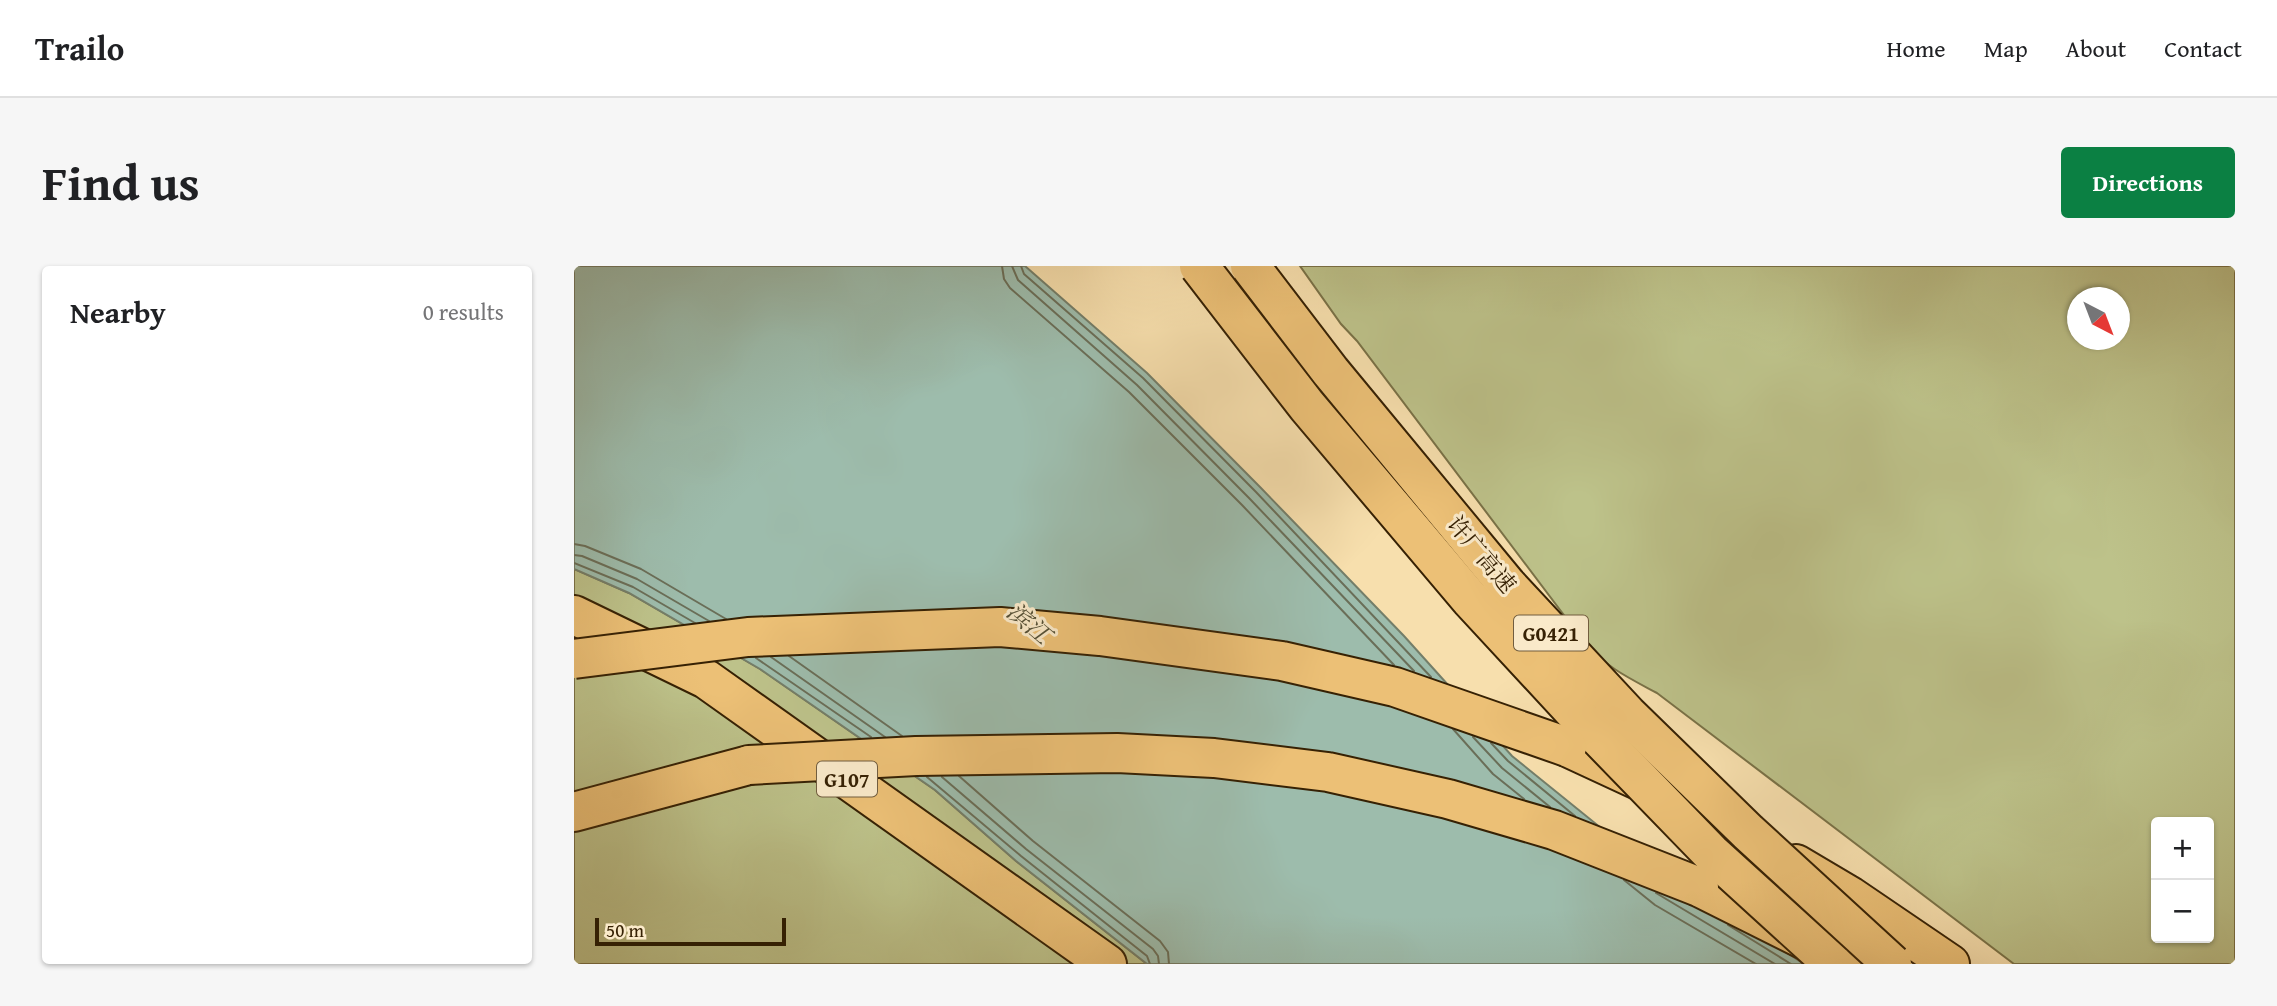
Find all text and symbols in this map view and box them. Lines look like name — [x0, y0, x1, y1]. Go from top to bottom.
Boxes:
text: Trailo — [35, 24, 124, 72]
text: Home — [1887, 31, 1946, 66]
text: Map — [1984, 31, 2028, 66]
text: About — [2066, 31, 2126, 66]
text: Contact — [2164, 31, 2242, 66]
text: Find us — [42, 146, 200, 218]
button: Directions — [2061, 147, 2235, 218]
north arrow — [2067, 287, 2130, 350]
text: Nearby — [70, 290, 166, 334]
text: 0 results — [423, 295, 504, 328]
street label: 许广高速 — [1440, 508, 1524, 600]
water label: 滨江 — [999, 594, 1061, 654]
road number: G0421 — [1514, 616, 1588, 650]
road number: G107 — [817, 762, 877, 796]
map controls — [2151, 817, 2214, 943]
button: + — [2151, 817, 2214, 880]
button: − — [2151, 880, 2214, 943]
scale bar — [595, 915, 786, 947]
text: 50 m — [606, 916, 644, 944]

